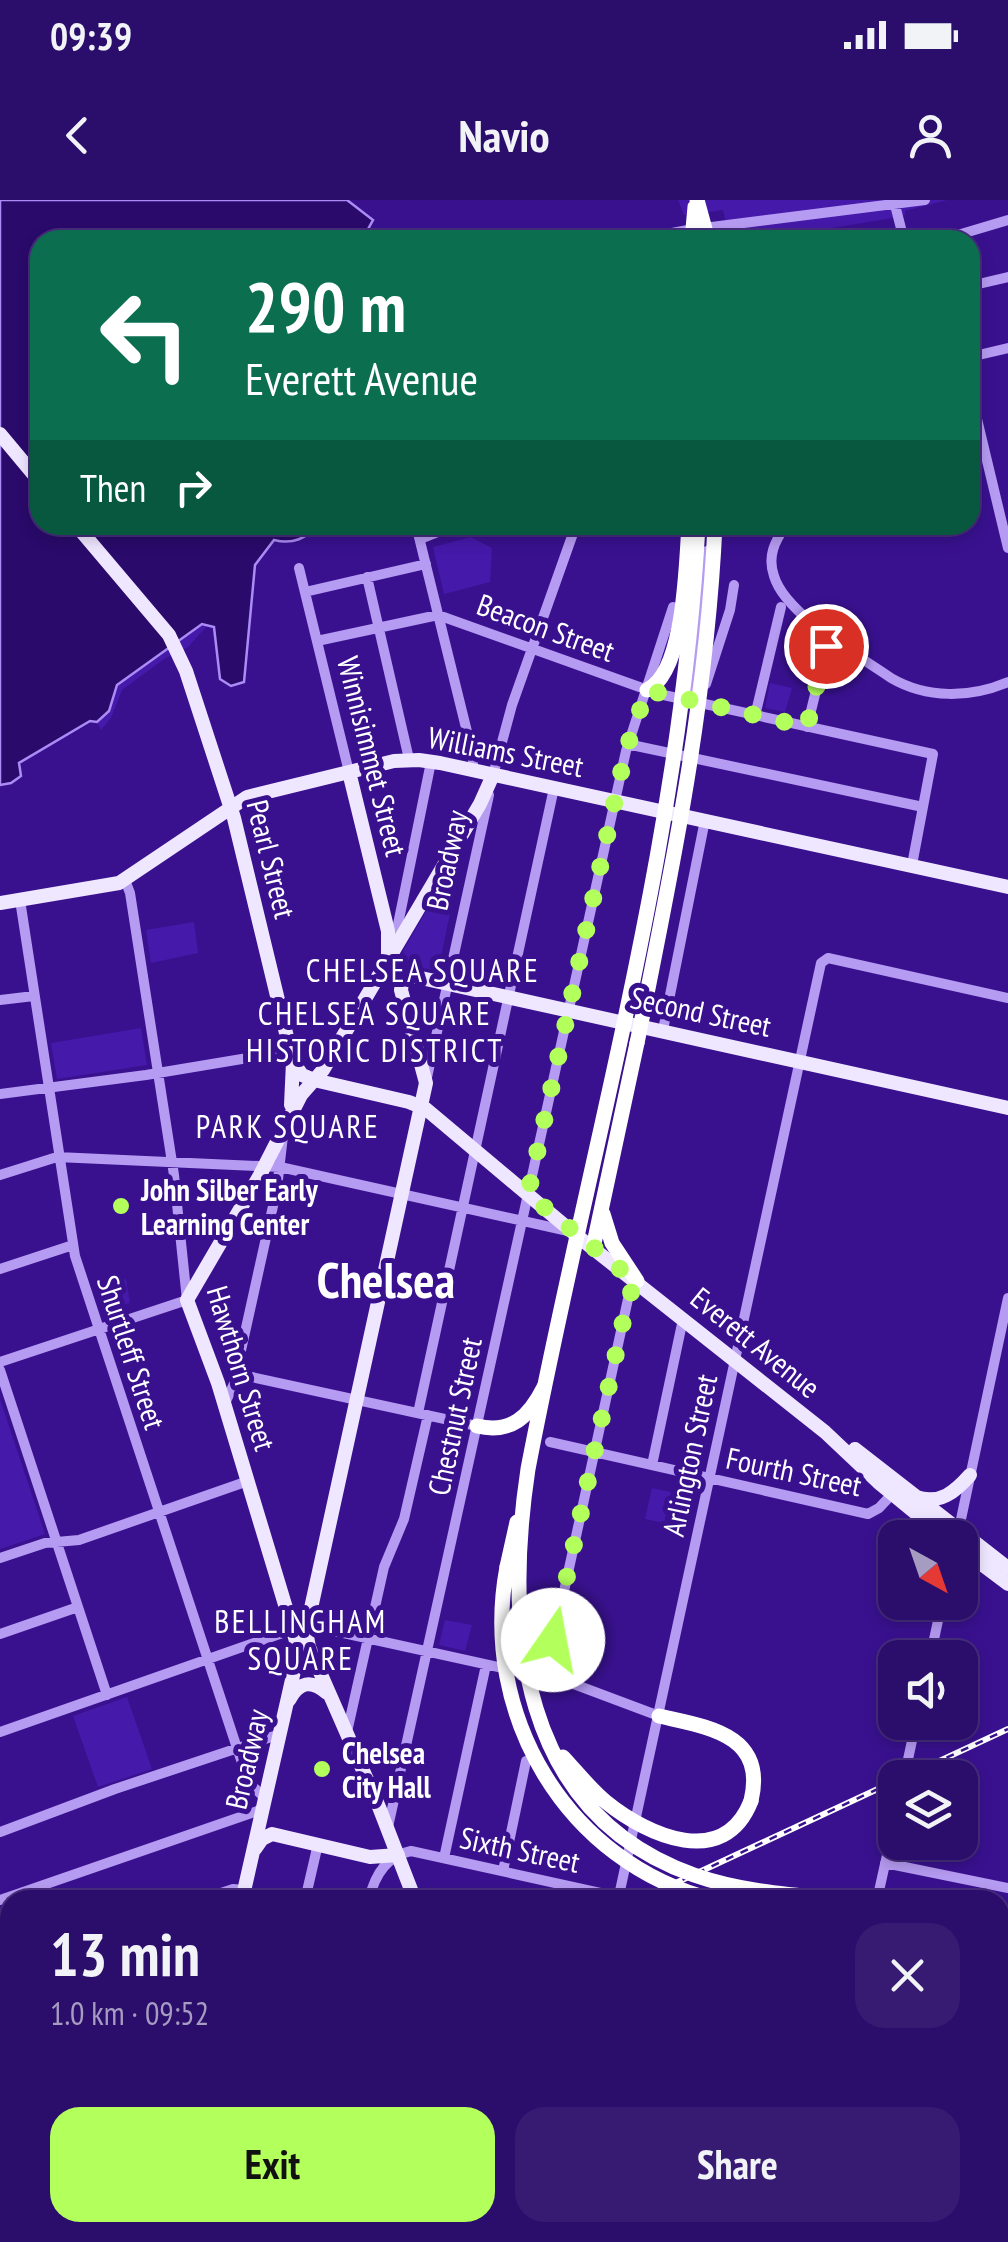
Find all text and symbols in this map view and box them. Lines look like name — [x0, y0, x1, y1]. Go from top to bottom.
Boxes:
text: 09:39 — [50, 11, 132, 60]
text: Navio — [459, 106, 550, 164]
icon: back — [50, 108, 105, 163]
icon: person — [903, 108, 958, 163]
text: 290 m — [245, 261, 406, 351]
icon: left — [80, 270, 210, 400]
text: Everett Avenue — [245, 349, 478, 407]
icon: right — [166, 460, 221, 515]
text: Then — [80, 463, 146, 512]
street label: Beacon Street — [472, 584, 621, 670]
pin — [784, 604, 869, 689]
icon: arrive — [799, 619, 854, 674]
street label: Winnisimmet Street — [329, 652, 417, 861]
street label: Williams Street — [425, 717, 588, 785]
street label: Pearl Street — [238, 796, 306, 923]
street label: Broadway — [416, 806, 476, 914]
district label: CHELSEA SQUARE — [306, 949, 540, 991]
street label: Second Street — [627, 977, 776, 1045]
district label: CHELSEA SQUARE HISTORIC DISTRICT — [246, 992, 504, 1071]
district label: PARK SQUARE — [196, 1105, 380, 1147]
place label: John Silber Early Learning Center — [140, 1170, 319, 1243]
marker: John Silber Early Learning Center — [110, 1195, 132, 1217]
district label: Chelsea — [317, 1247, 455, 1312]
street label: Shurtleff Street — [89, 1270, 175, 1435]
street label: Everett Avenue — [683, 1278, 829, 1406]
street label: Hawthorn Street — [198, 1281, 286, 1456]
street label: Chestnut Street — [418, 1333, 490, 1499]
street label: Arlington Street — [653, 1370, 725, 1540]
street label: Fourth Street — [723, 1438, 866, 1504]
north arrow — [878, 1520, 978, 1620]
map controls — [878, 1520, 978, 1860]
position arrow — [501, 1588, 605, 1692]
district label: BELLINGHAM SQUARE — [214, 1600, 388, 1679]
button: sound — [878, 1640, 978, 1740]
street label: Broadway — [216, 1705, 277, 1813]
place label: Chelsea City Hall — [342, 1733, 431, 1806]
marker: Chelsea City Hall — [311, 1758, 333, 1780]
button: layers — [878, 1760, 978, 1860]
street label: Sixth Street — [456, 1817, 584, 1881]
text: 13 min — [50, 1915, 200, 1993]
button: close — [855, 1923, 960, 2028]
text: 1.0 km · 09:52 — [50, 1992, 209, 2034]
button: Exit — [50, 2107, 495, 2222]
button: Share — [515, 2107, 960, 2222]

